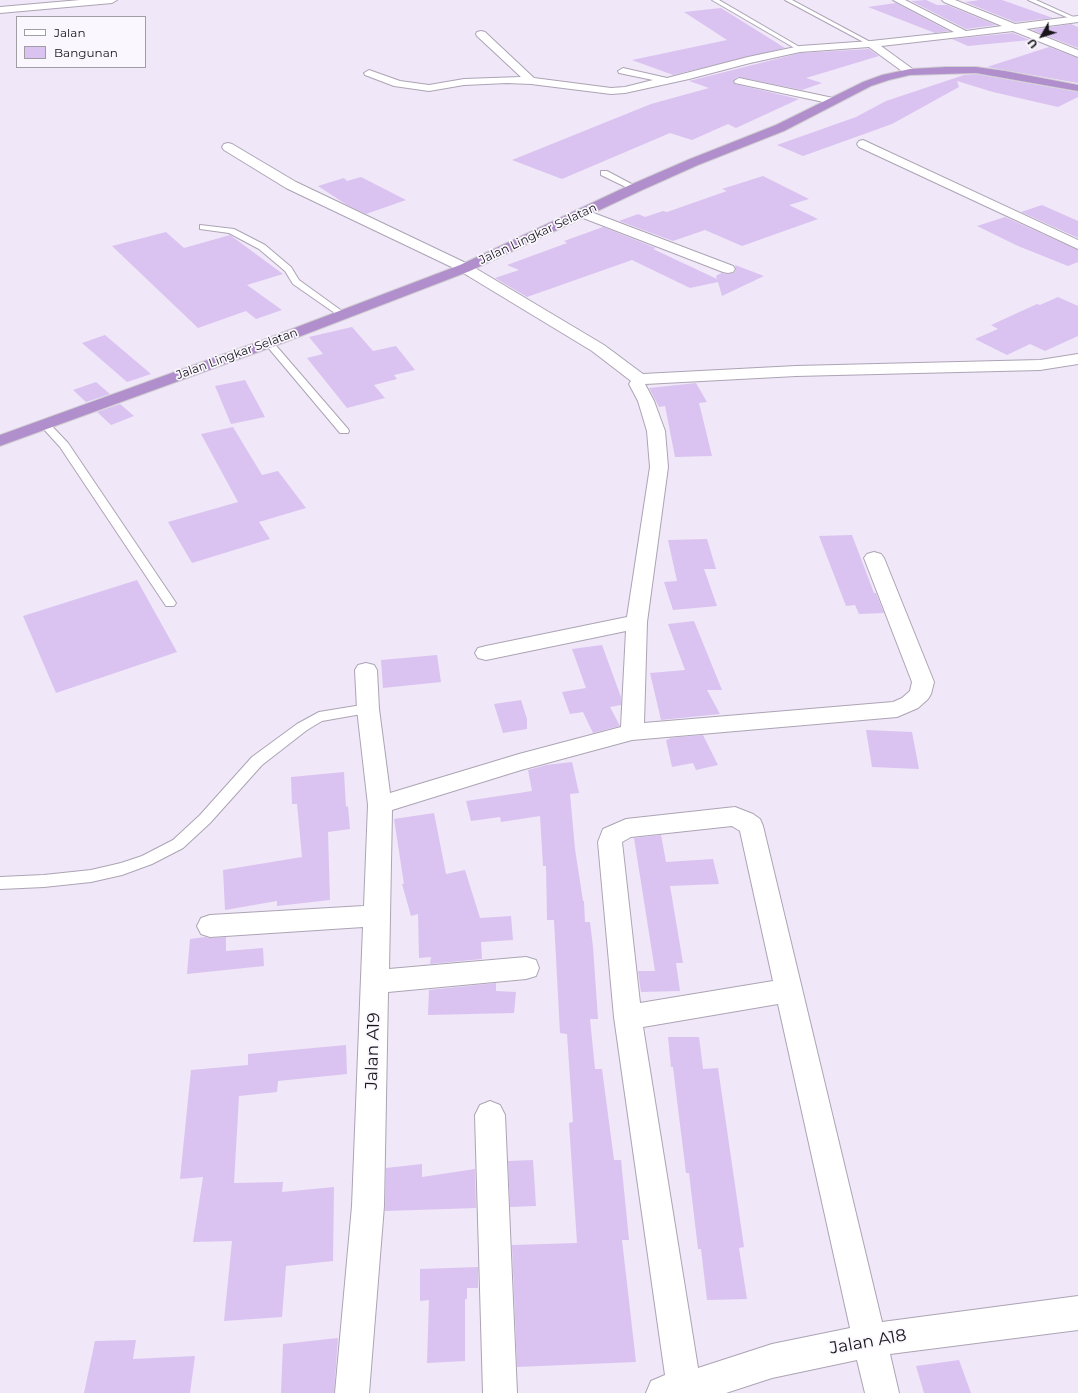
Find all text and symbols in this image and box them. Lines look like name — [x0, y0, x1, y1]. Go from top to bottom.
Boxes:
legend — [16, 16, 146, 68]
north arrow — [1022, 16, 1062, 56]
text: Jalan — [54, 25, 86, 40]
text: U — [1025, 36, 1041, 51]
text: Bangunan — [54, 45, 118, 60]
street label: Jalan Lingkar Selatan — [477, 200, 599, 268]
street label: Jalan Lingkar Selatan — [174, 325, 300, 383]
street label: Jalan A19 — [361, 1012, 385, 1090]
street label: Jalan A18 — [828, 1325, 908, 1359]

